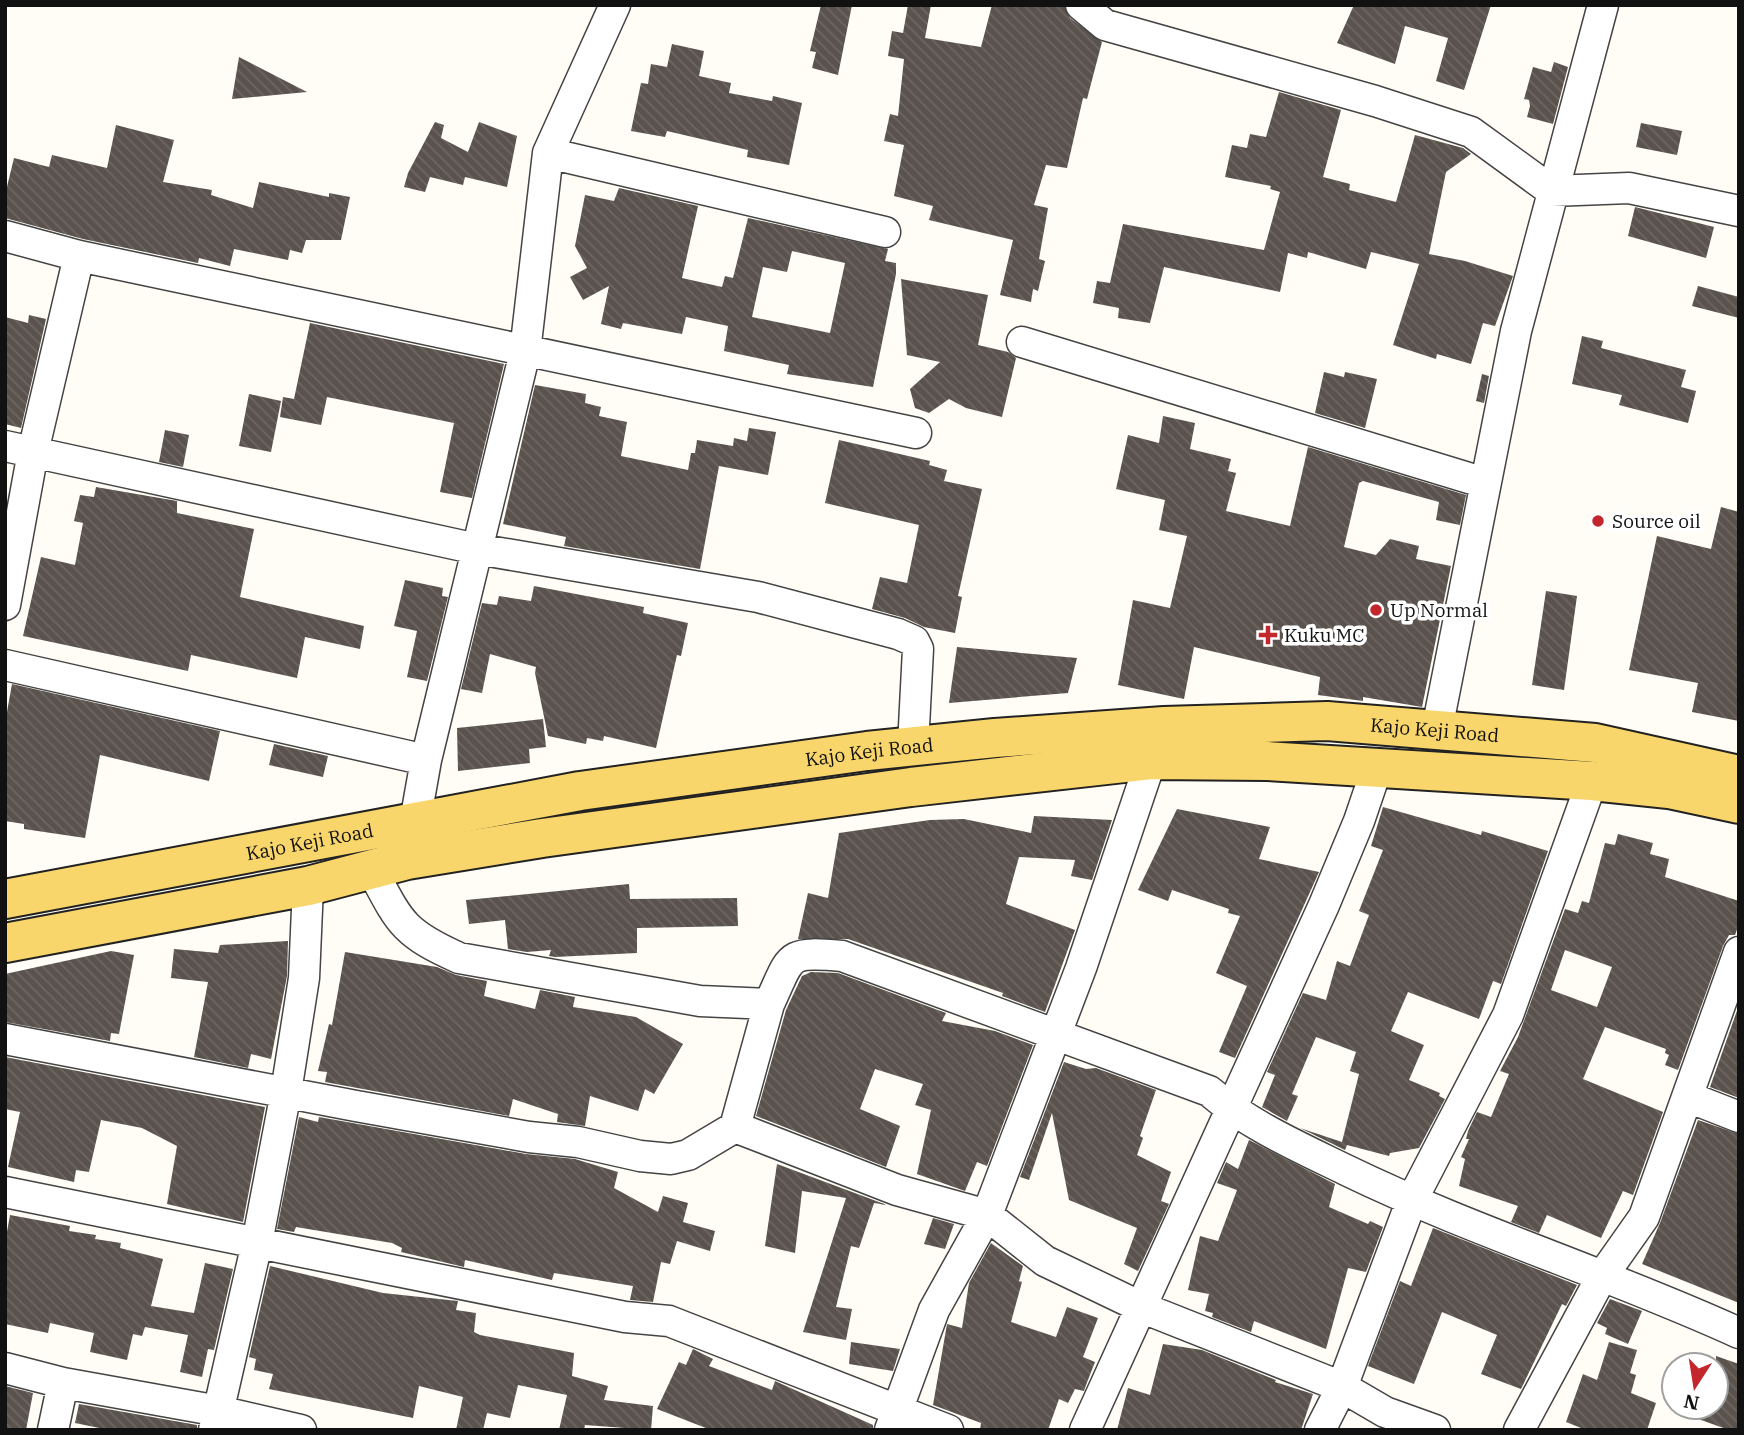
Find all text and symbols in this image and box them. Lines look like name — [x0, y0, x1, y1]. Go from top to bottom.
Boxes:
place label: Source oil — [1612, 509, 1701, 533]
marker: Source oil — [1590, 513, 1606, 529]
place label: Up Normal — [1390, 598, 1488, 622]
marker: Up Normal — [1368, 602, 1384, 618]
place label: Kuku MC — [1284, 623, 1365, 647]
marker: Kuku MC — [1258, 625, 1278, 645]
street label: Kajo Keji Road — [1369, 713, 1500, 747]
street label: Kajo Keji Road — [804, 732, 935, 771]
street label: Kajo Keji Road — [244, 818, 375, 865]
north arrow — [1660, 1351, 1730, 1421]
text: N — [1682, 1389, 1701, 1416]

